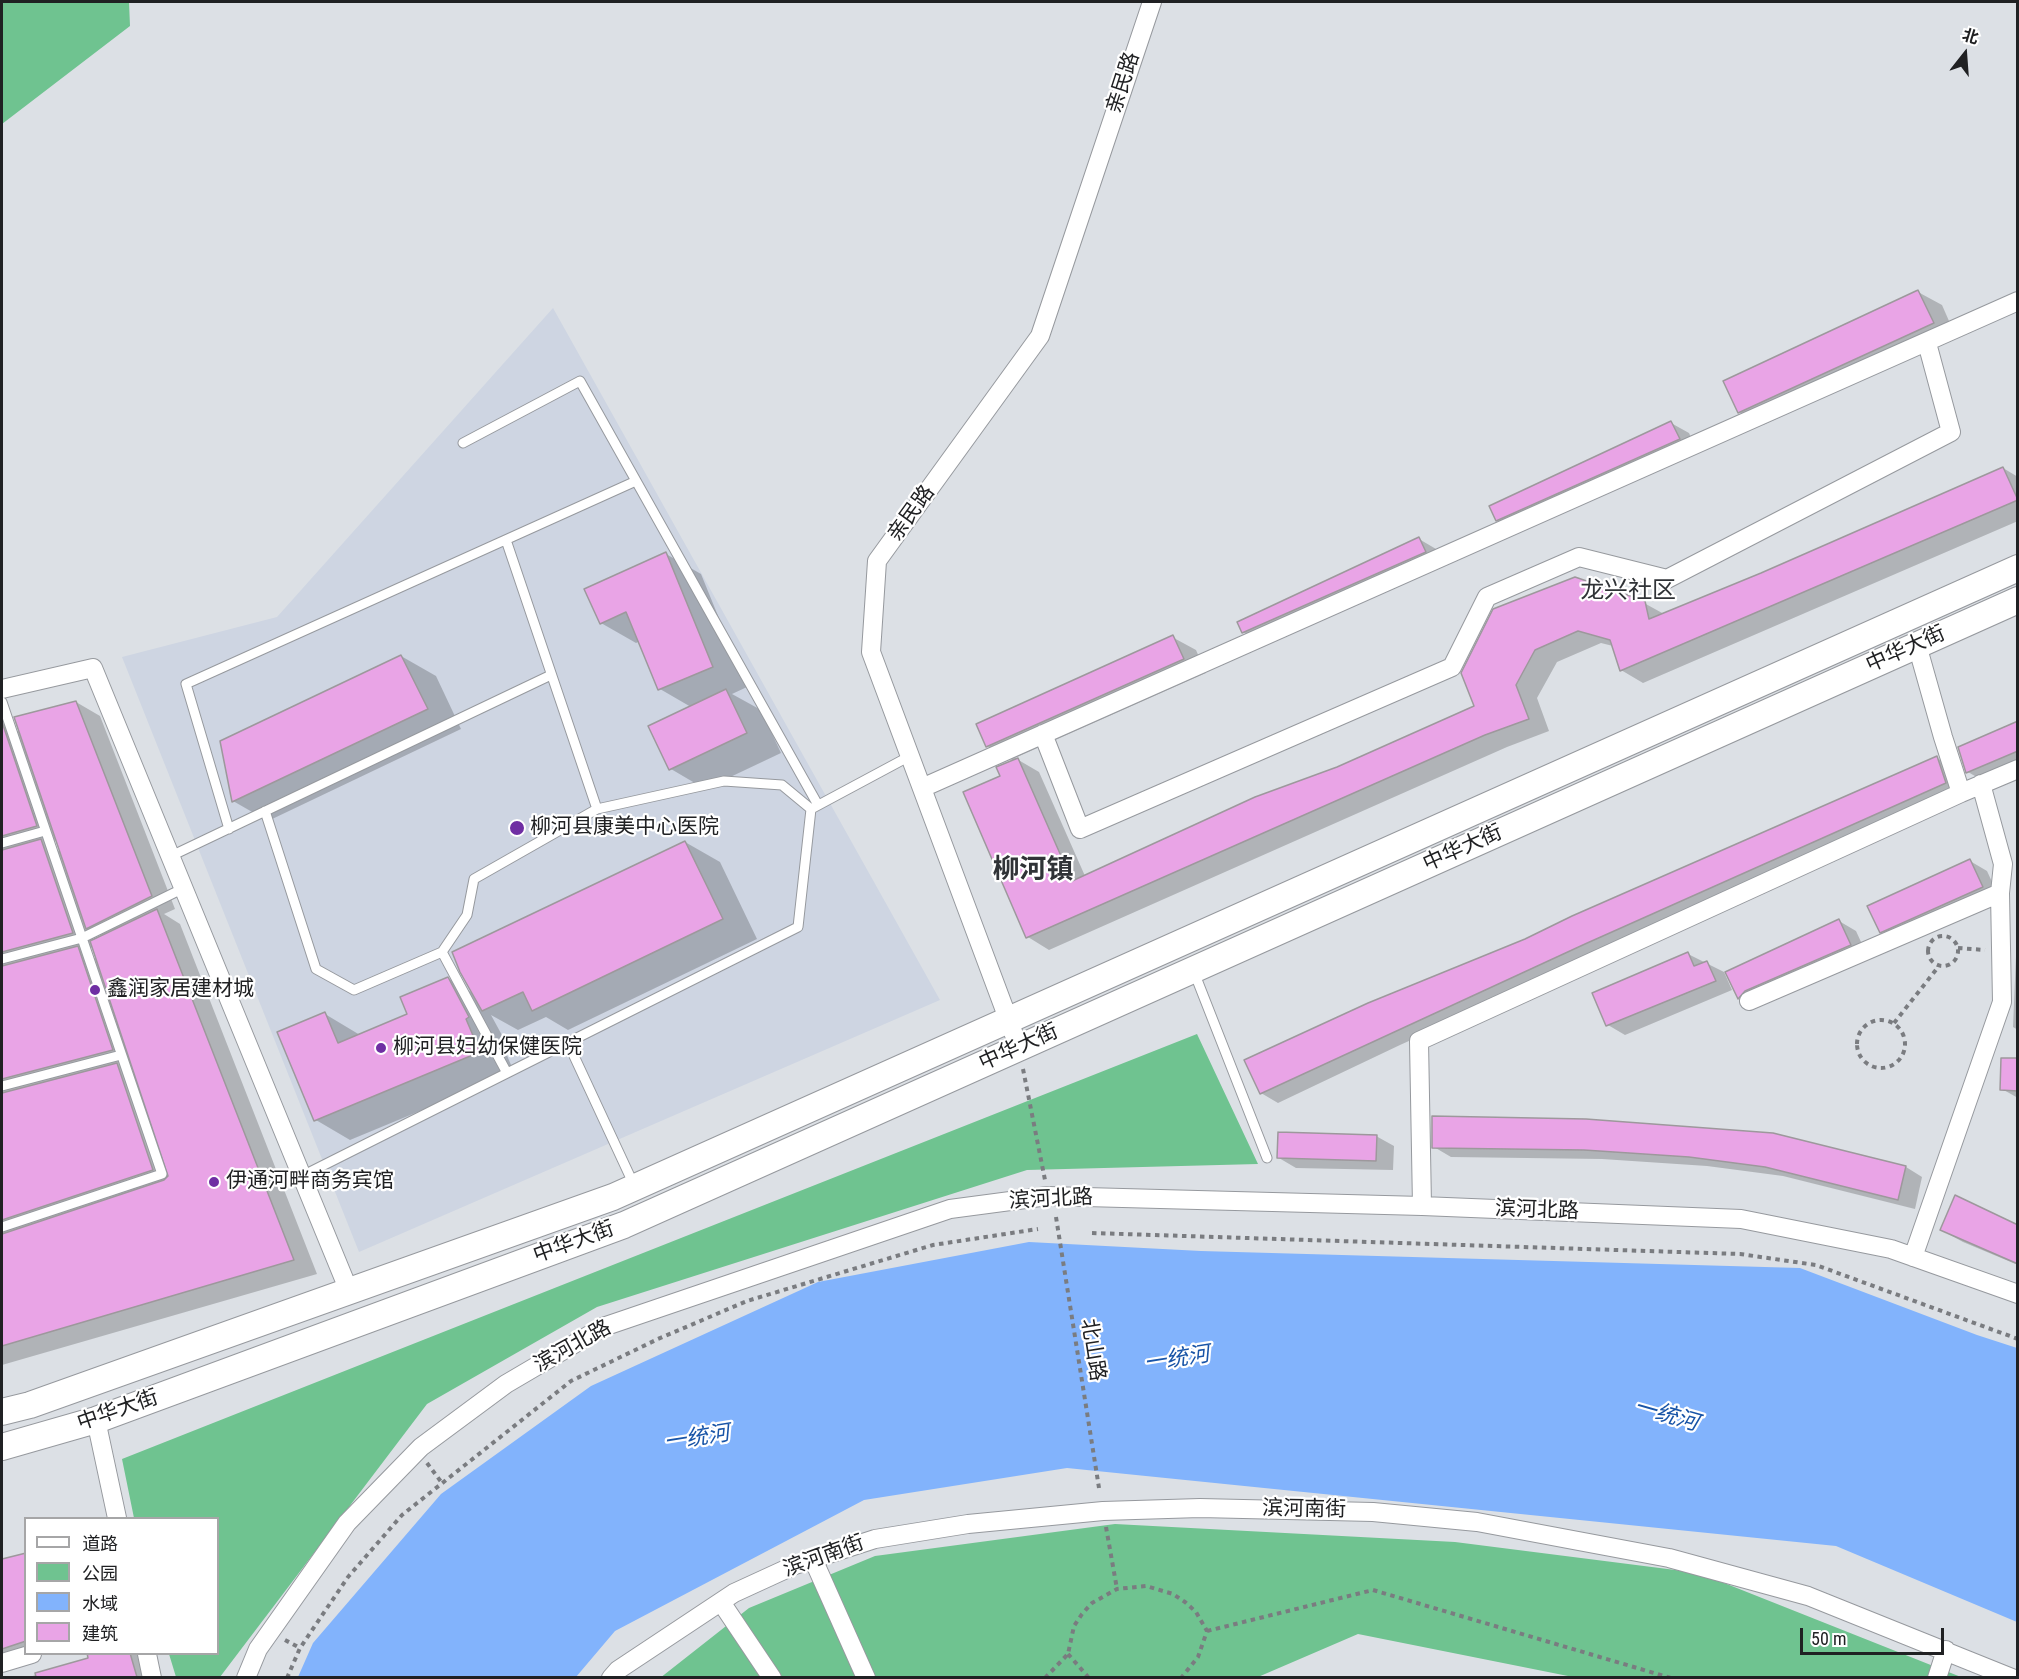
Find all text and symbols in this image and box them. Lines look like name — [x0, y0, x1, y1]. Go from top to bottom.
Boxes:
north arrow — [1935, 24, 1995, 84]
text: 北 — [1960, 25, 1981, 48]
street label: 亲民路 — [1102, 49, 1146, 117]
street label: 亲民路 — [883, 481, 941, 547]
district label: 龙兴社区 — [1580, 578, 1676, 606]
street label: 中华大街 — [1863, 621, 1949, 679]
place label: 柳河县康美中心医院 — [530, 815, 719, 841]
marker: 柳河县康美中心医院 — [508, 819, 526, 837]
street label: 中华大街 — [1420, 820, 1506, 878]
district label: 柳河镇 — [993, 855, 1073, 887]
place label: 鑫润家居建材城 — [107, 977, 254, 1003]
marker: 鑫润家居建材城 — [88, 983, 102, 997]
street label: 中华大街 — [976, 1019, 1062, 1077]
place label: 柳河县妇幼保健医院 — [393, 1035, 582, 1061]
marker: 柳河县妇幼保健医院 — [374, 1041, 388, 1055]
place label: 伊通河畔商务宾馆 — [226, 1169, 394, 1195]
marker: 伊通河畔商务宾馆 — [207, 1175, 221, 1189]
street label: 滨河北路 — [1008, 1185, 1094, 1215]
street label: 滨河北路 — [1495, 1197, 1579, 1225]
street label: 中华大街 — [530, 1217, 618, 1269]
street label: 滨河北路 — [530, 1316, 616, 1378]
street label: 北山路 — [1075, 1317, 1109, 1383]
water label: 一统河 — [1142, 1342, 1212, 1378]
street label: 中华大街 — [74, 1385, 162, 1437]
water label: 一统河 — [1631, 1394, 1701, 1438]
water label: 一统河 — [662, 1421, 732, 1457]
street label: 滨河南街 — [1262, 1497, 1346, 1523]
legend — [24, 1517, 219, 1655]
street label: 滨河南街 — [780, 1531, 868, 1583]
text: 道路 — [82, 1533, 118, 1554]
text: 公园 — [82, 1563, 118, 1584]
text: 水域 — [82, 1593, 118, 1614]
scale bar — [1803, 1616, 1947, 1654]
text: 建筑 — [82, 1623, 118, 1644]
text: 50 m — [1811, 1628, 1846, 1649]

